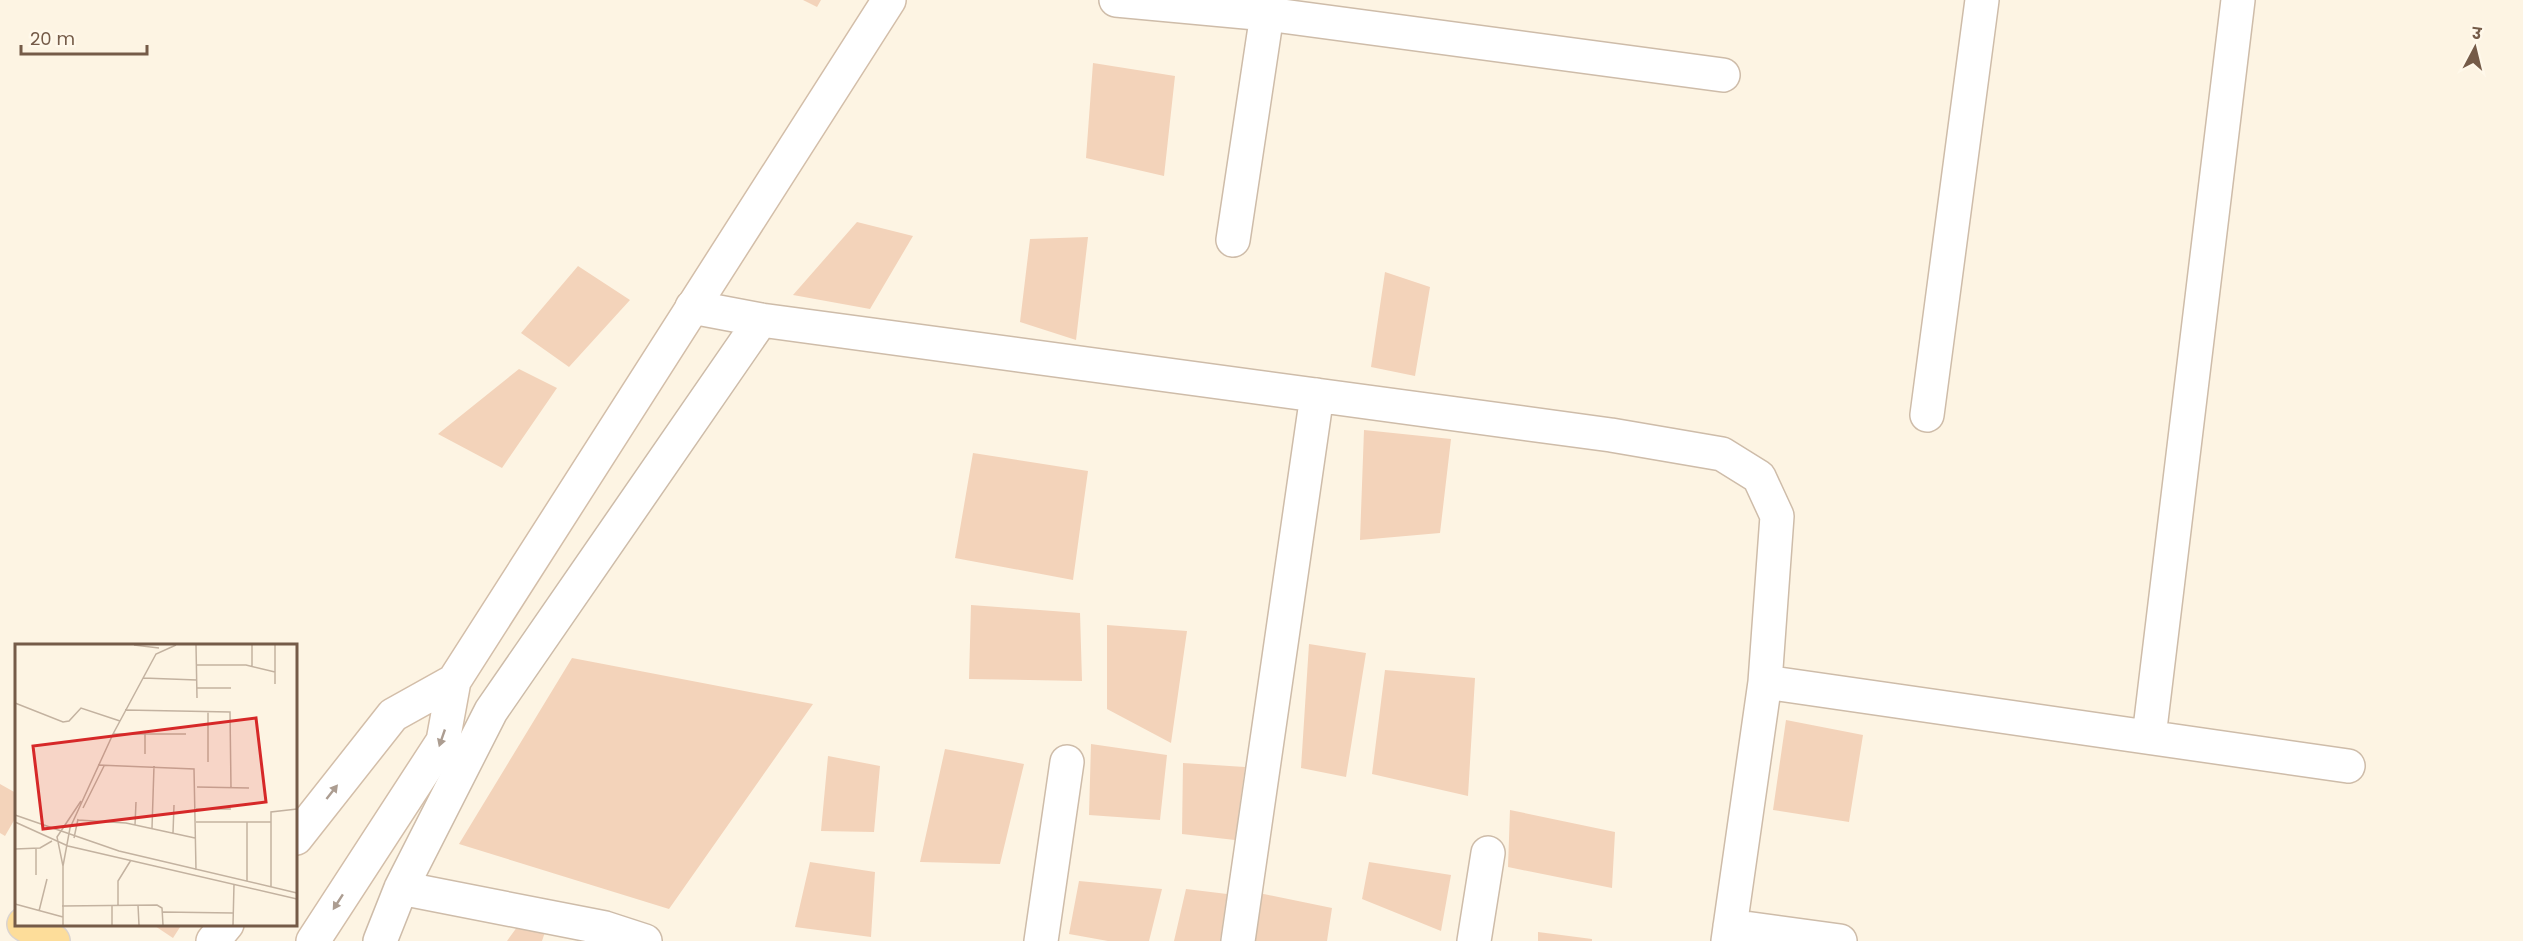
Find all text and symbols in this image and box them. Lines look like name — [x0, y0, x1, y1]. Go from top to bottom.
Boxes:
scale bar — [21, 18, 147, 56]
north arrow — [2445, 18, 2505, 78]
text: उ — [2470, 22, 2484, 46]
text: 20 m — [30, 26, 75, 51]
inset map — [15, 644, 297, 926]
one-way arrow — [436, 729, 446, 747]
one-way arrow — [325, 784, 338, 800]
one-way arrow — [333, 894, 344, 910]

